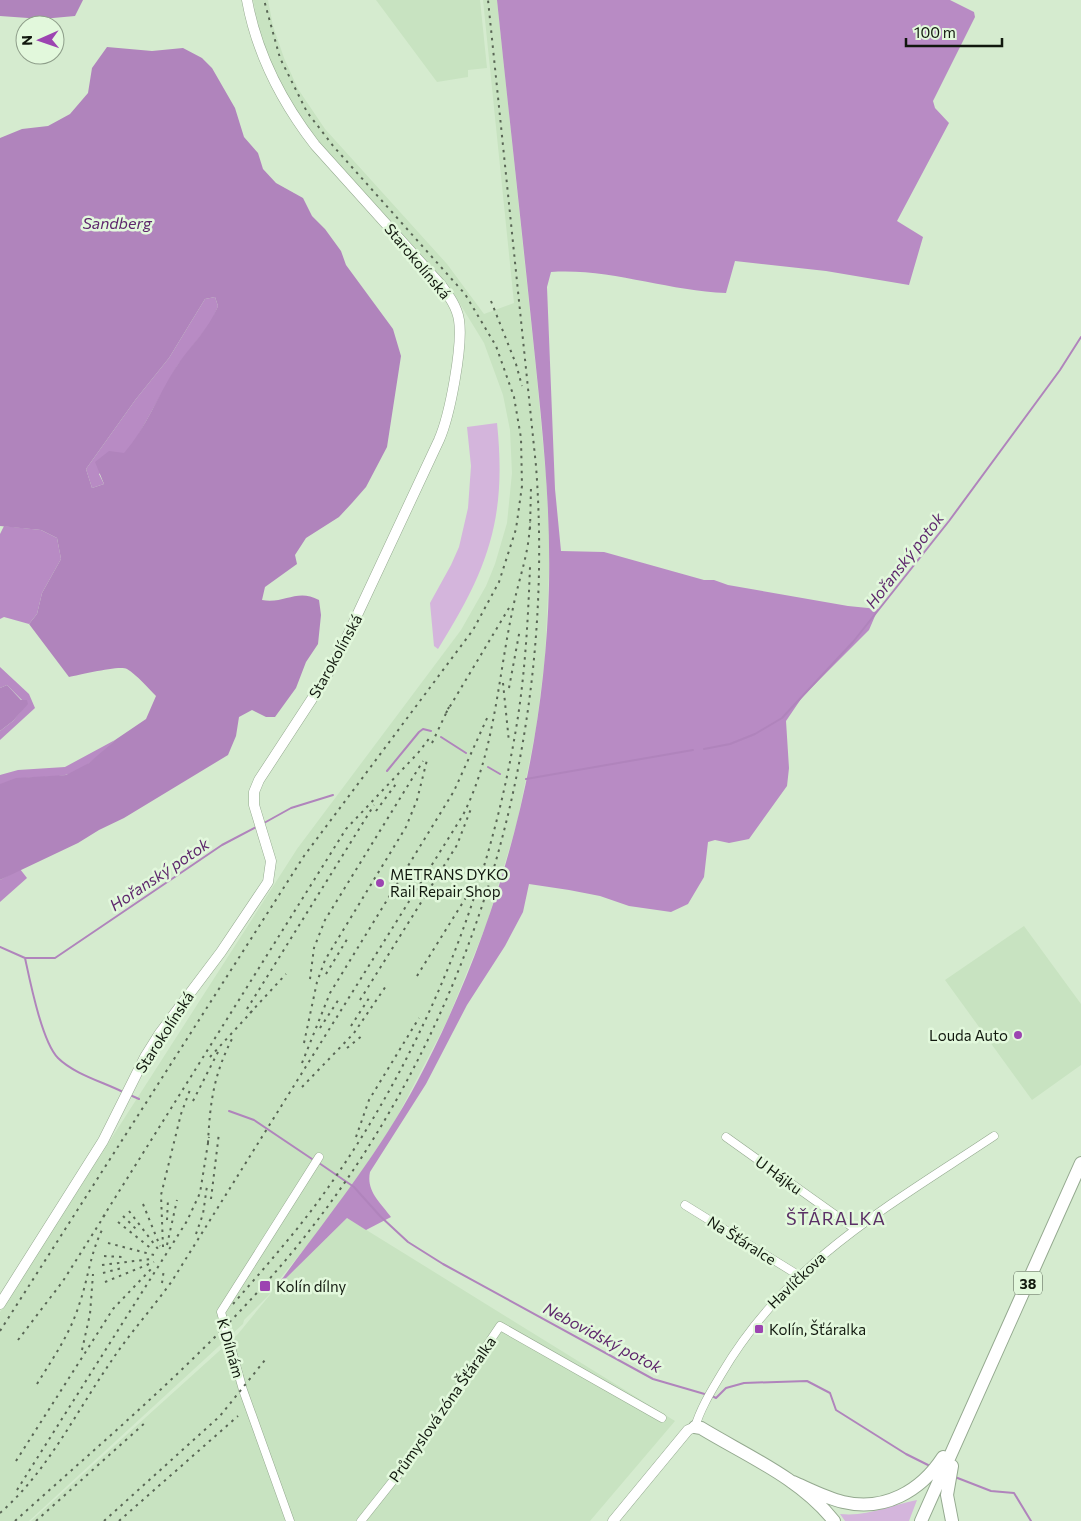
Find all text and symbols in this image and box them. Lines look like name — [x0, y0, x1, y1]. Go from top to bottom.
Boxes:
north arrow — [15, 15, 65, 65]
scale bar — [906, 15, 1002, 47]
text: 100 m — [914, 23, 956, 41]
text: N — [18, 35, 35, 46]
water label: Sandberg — [82, 213, 153, 232]
street label: Starokolínská — [381, 220, 455, 302]
water label: Hořanský potok — [861, 508, 947, 612]
street label: Starokolínská — [305, 611, 365, 701]
water label: Hořanský potok — [106, 833, 213, 914]
place label: METRANS DYKO Rail Repair Shop — [390, 865, 508, 900]
marker: METRANS DYKO Rail Repair Shop — [374, 877, 386, 889]
street label: Starokolínská — [131, 988, 197, 1076]
place label: Louda Auto — [929, 1026, 1008, 1044]
marker: Louda Auto — [1012, 1029, 1024, 1041]
street label: U Hájku — [752, 1152, 806, 1198]
district label: ŠŤÁRALKA — [786, 1207, 886, 1229]
street label: Na Šťáralce — [704, 1211, 780, 1268]
street label: Havlíčkova — [763, 1248, 829, 1312]
road number: 38 — [1014, 1272, 1042, 1295]
place label: Kolín dílny — [276, 1277, 346, 1295]
marker: Kolín dílny — [258, 1279, 272, 1293]
water label: Nebovidský potok — [541, 1298, 666, 1376]
street label: K Dílnám — [214, 1316, 248, 1380]
place label: Kolín, Šťáralka — [769, 1319, 866, 1338]
marker: Kolín, Šťáralka — [753, 1323, 765, 1335]
street label: Průmyslová zóna Šťáralka — [384, 1332, 499, 1485]

